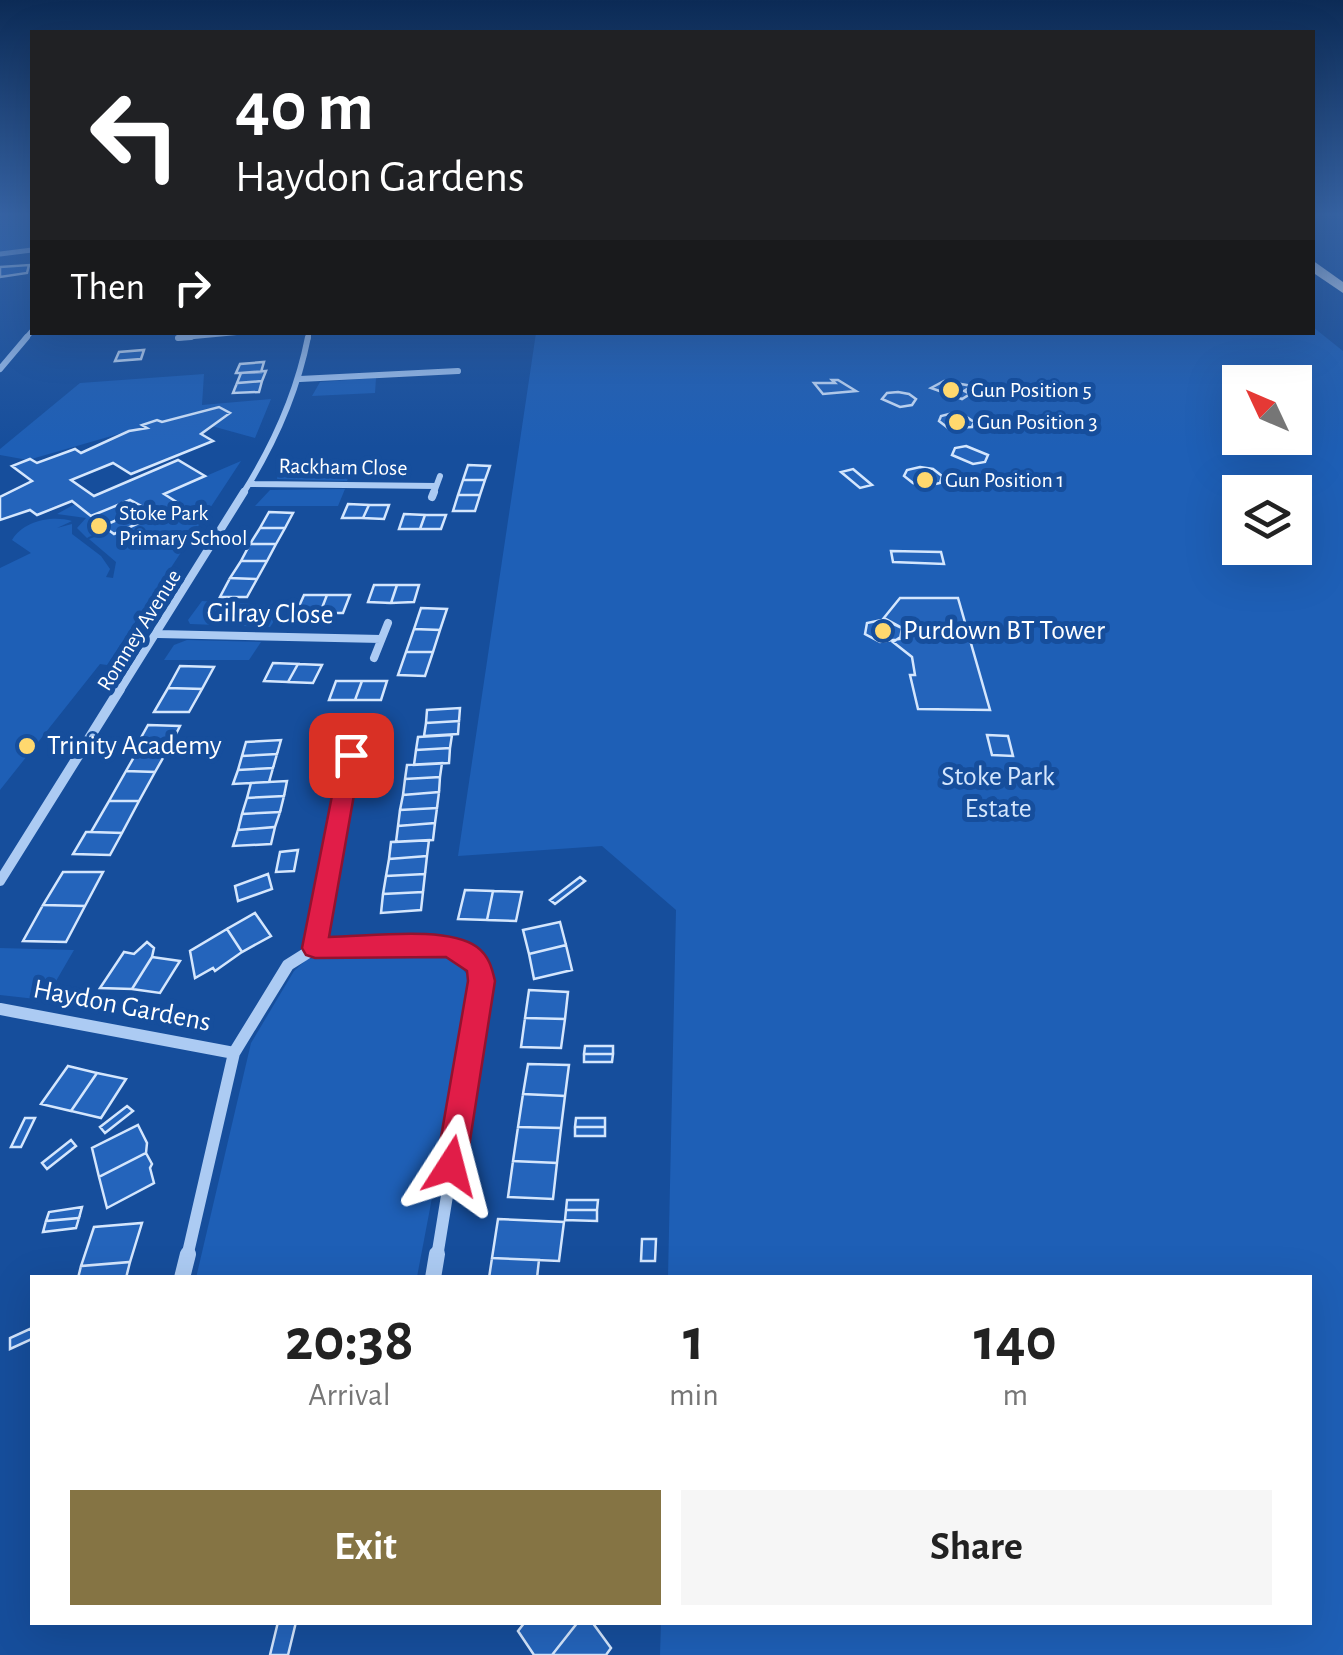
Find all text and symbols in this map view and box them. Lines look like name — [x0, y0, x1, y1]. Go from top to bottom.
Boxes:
icon: left — [70, 70, 200, 200]
text: 40 m — [235, 73, 374, 143]
text: Haydon Gardens — [235, 155, 525, 200]
icon: right — [165, 260, 220, 315]
text: Then — [70, 269, 145, 307]
north arrow — [1222, 365, 1312, 455]
map controls — [1222, 365, 1312, 565]
marker: Gun Position 5 — [940, 379, 962, 401]
place label: Gun Position 5 — [971, 379, 1092, 401]
marker: Gun Position 3 — [946, 411, 968, 433]
place label: Gun Position 3 — [977, 411, 1098, 433]
street label: Rackham Close — [278, 455, 408, 479]
marker: Gun Position 1 — [914, 469, 936, 491]
place label: Gun Position 1 — [945, 469, 1064, 491]
button: layers — [1222, 475, 1312, 565]
place label: Stoke Park Primary School — [119, 502, 247, 549]
marker: Stoke Park Primary School — [88, 515, 110, 537]
street label: Romney Avenue — [93, 566, 185, 694]
street label: Gilray Close — [206, 599, 334, 629]
place label: Purdown BT Tower — [903, 617, 1105, 645]
marker: Purdown BT Tower — [872, 620, 894, 642]
pin — [309, 713, 394, 798]
icon: arrive — [324, 728, 379, 783]
place label: Trinity Academy — [47, 732, 222, 760]
marker: Trinity Academy — [16, 735, 38, 757]
park label: Stoke Park Estate — [941, 763, 1055, 823]
street label: Haydon Gardens — [31, 975, 213, 1037]
position arrow — [399, 1114, 503, 1218]
text: 20:38 — [285, 1311, 414, 1371]
text: 1 — [683, 1311, 705, 1371]
text: 140 — [974, 1311, 1057, 1371]
text: Arrival — [308, 1379, 391, 1411]
text: min — [669, 1379, 719, 1411]
text: m — [1003, 1379, 1028, 1411]
button: Exit — [70, 1490, 661, 1605]
button: Share — [681, 1490, 1272, 1605]

